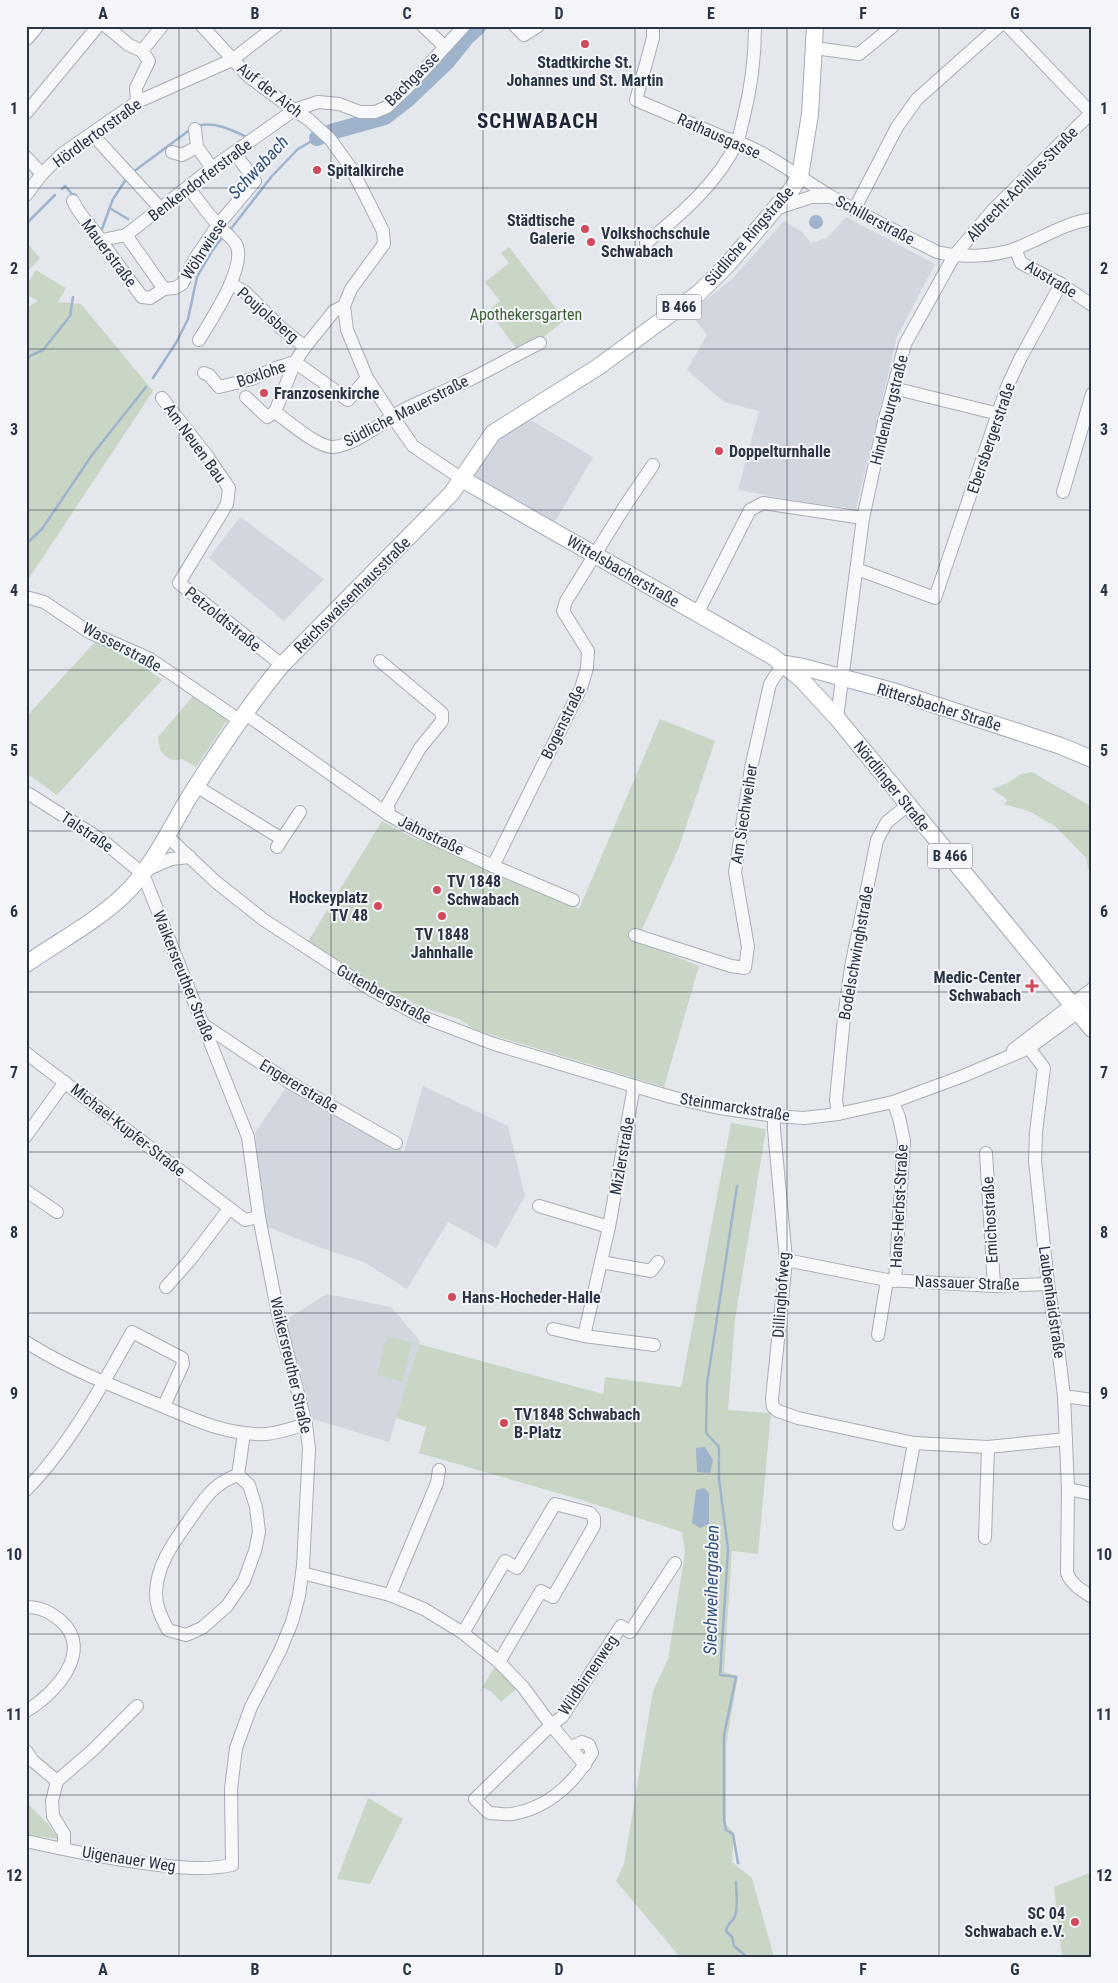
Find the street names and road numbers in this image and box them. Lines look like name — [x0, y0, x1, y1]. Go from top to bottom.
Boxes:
street label: Bachgasse — [381, 48, 443, 110]
street label: Auf der Aich — [234, 59, 306, 121]
street label: Hördlertorstraße — [49, 95, 145, 171]
street label: Rathausgasse — [674, 109, 764, 163]
street label: Albrecht-Achilles-Straße — [962, 123, 1082, 245]
street label: Benkendorferstraße — [145, 135, 255, 225]
street label: Südliche Ringstraße — [701, 182, 797, 290]
street label: Schillerstraße — [832, 191, 918, 249]
street label: Mauerstraße — [77, 215, 141, 291]
street label: Wöhrwiese — [177, 215, 231, 283]
street label: Austraße — [1022, 256, 1080, 302]
street label: Poujolsberg — [233, 283, 303, 347]
road number: B 466 — [656, 294, 702, 320]
street label: Hindenburgstraße — [866, 353, 912, 467]
street label: Boxlohe — [234, 357, 288, 391]
street label: Südliche Mauerstraße — [340, 371, 472, 451]
street label: Ebersbergerstraße — [963, 380, 1019, 496]
street label: Am Neuen Bau — [160, 400, 230, 486]
street label: Wittelsbacherstraße — [563, 531, 683, 611]
street label: Reichswaisenhausstraße — [290, 533, 414, 657]
street label: Petzoldtstraße — [181, 583, 265, 655]
street label: Wasserstraße — [79, 618, 165, 676]
street label: Rittersbacher Straße — [874, 679, 1004, 735]
street label: Bogenstraße — [537, 682, 589, 762]
street label: Nördlinger Straße — [850, 737, 934, 835]
street label: Am Siechweiher — [727, 762, 761, 865]
street label: Talstraße — [57, 808, 117, 856]
street label: Jahnstraße — [395, 811, 467, 859]
road number: B 466 — [928, 844, 972, 868]
street label: Bodelschwinghstraße — [835, 884, 877, 1022]
street label: Waikersreuther Straße — [149, 908, 219, 1044]
street label: Gutenbergstraße — [333, 960, 435, 1028]
street label: Engererstraße — [256, 1055, 342, 1117]
street label: Michael-Kupfer-Straße — [67, 1079, 189, 1181]
street label: Steinmarckstraße — [679, 1089, 791, 1125]
street label: Mizlerstraße — [606, 1115, 638, 1197]
street label: Hans-Herbst-Straße — [886, 1144, 912, 1268]
street label: Emichostraße — [978, 1176, 1002, 1264]
street label: Laubenhaidstraße — [1035, 1245, 1069, 1359]
street label: Dillinghofweg — [769, 1251, 793, 1339]
street label: Nassauer Straße — [914, 1272, 1020, 1294]
street label: Waikersreuther Straße — [266, 1295, 316, 1435]
street label: Wildbirnenweg — [554, 1631, 622, 1719]
street label: Uigenauer Weg — [81, 1842, 177, 1876]

